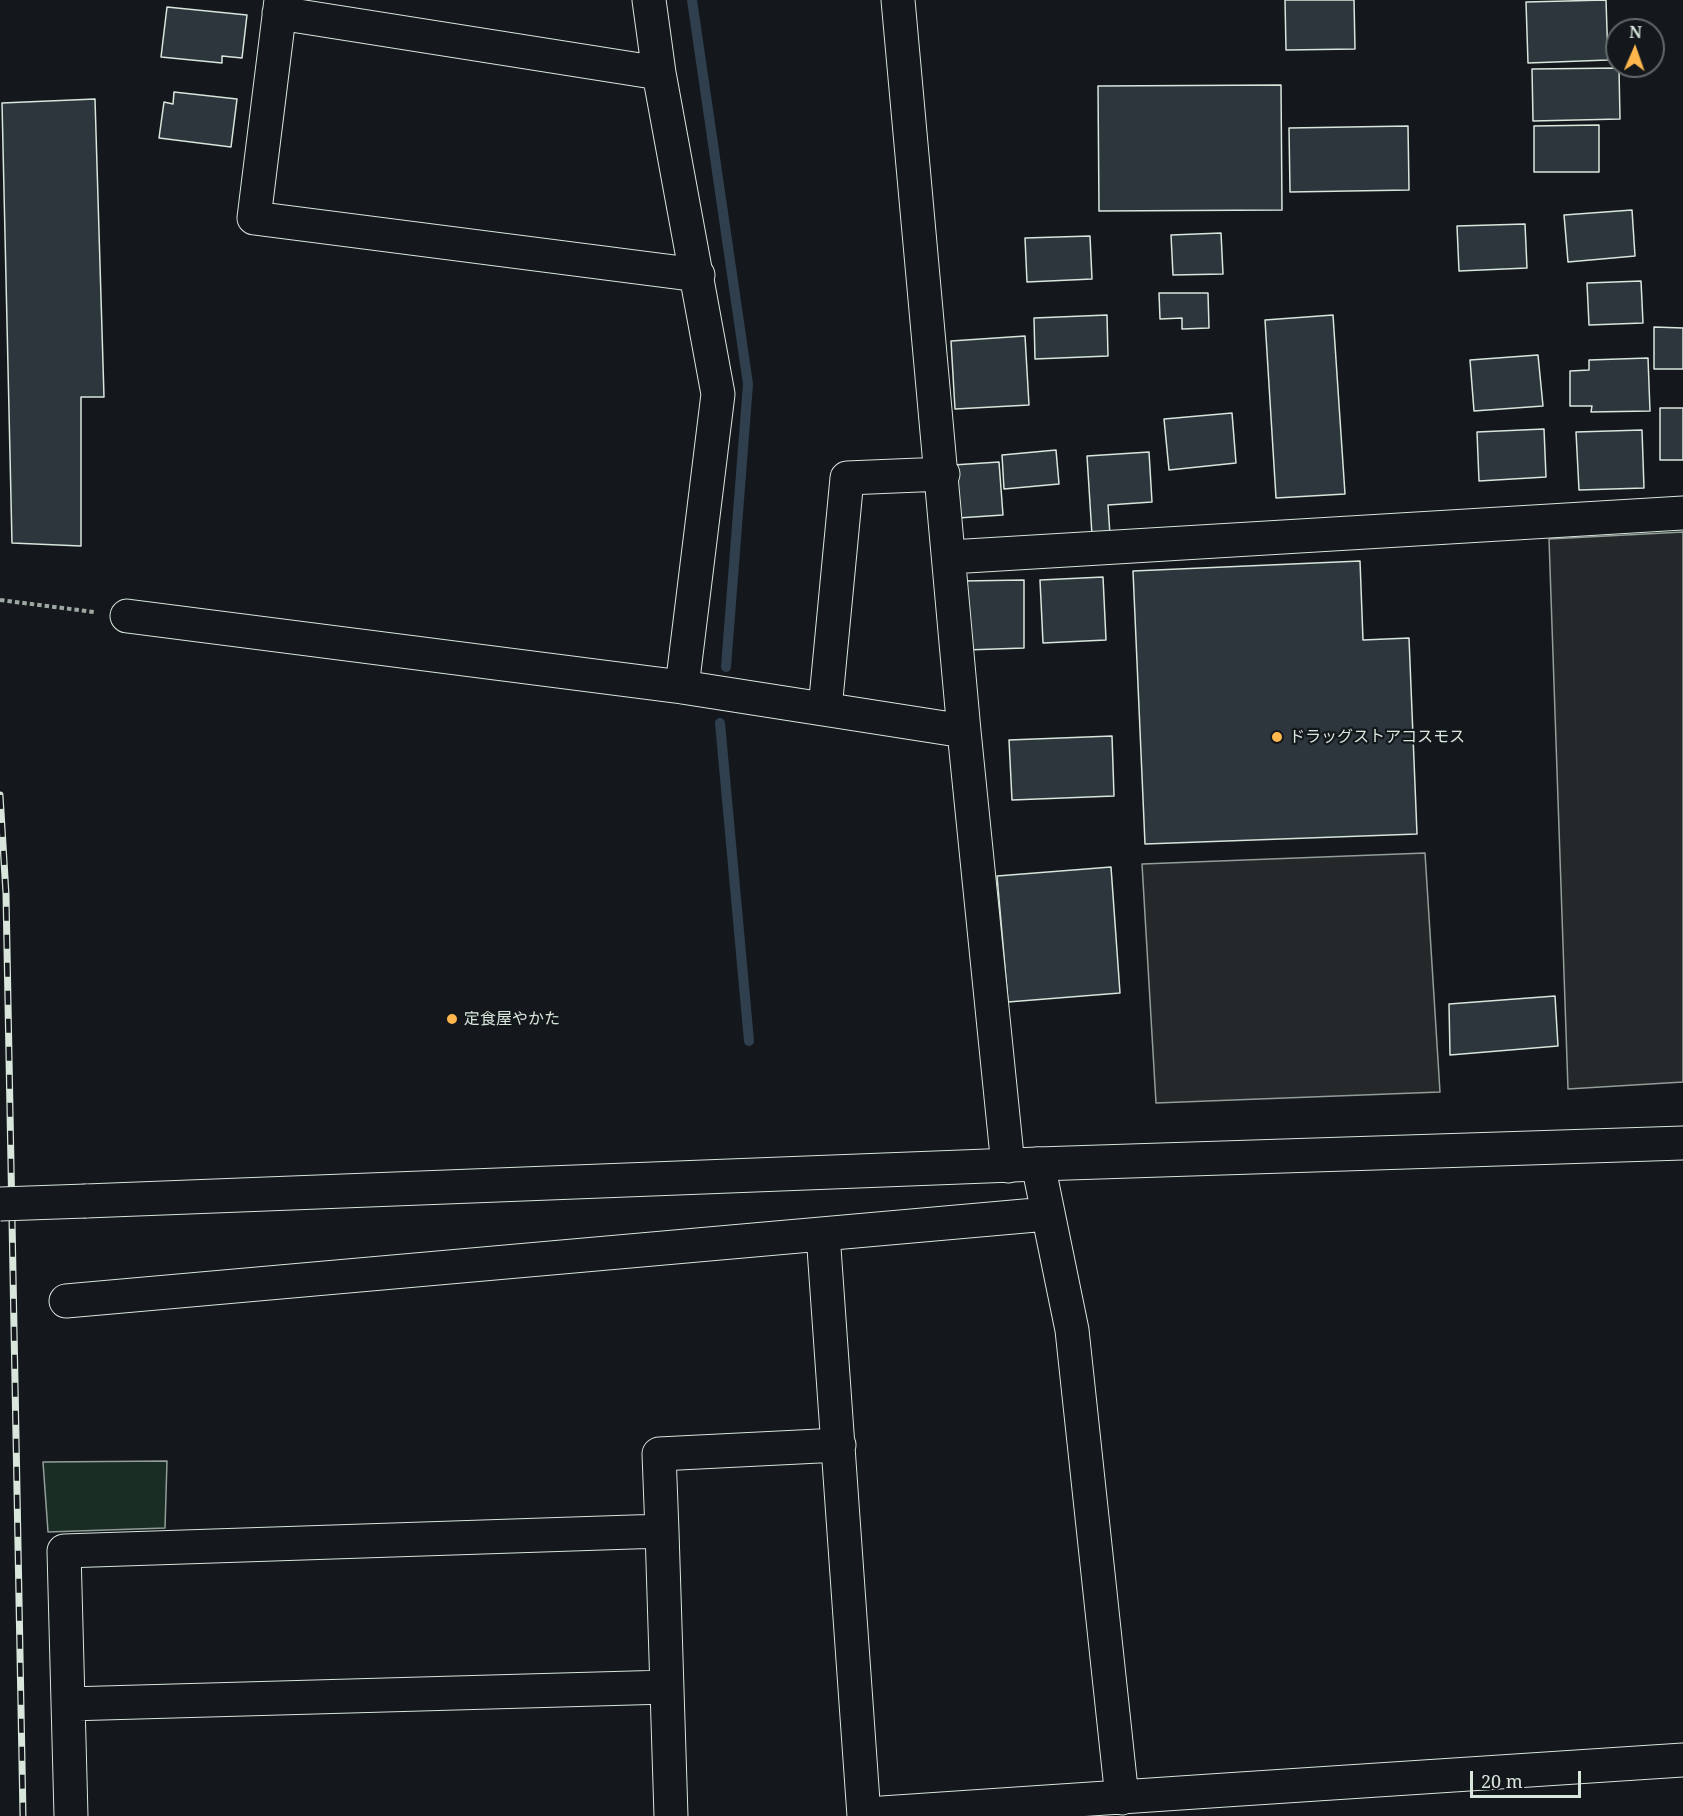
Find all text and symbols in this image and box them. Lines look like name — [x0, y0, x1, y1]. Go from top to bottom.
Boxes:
north arrow — [1605, 18, 1665, 78]
text: N — [1629, 21, 1642, 43]
place label: ドラッグストアコスモス — [1289, 727, 1465, 747]
marker: ドラッグストアコスモス — [1270, 730, 1284, 744]
place label: 定食屋やかた — [464, 1009, 560, 1029]
marker: 定食屋やかた — [445, 1012, 459, 1026]
scale bar — [1473, 1759, 1584, 1797]
text: 20 m — [1481, 1769, 1523, 1793]

